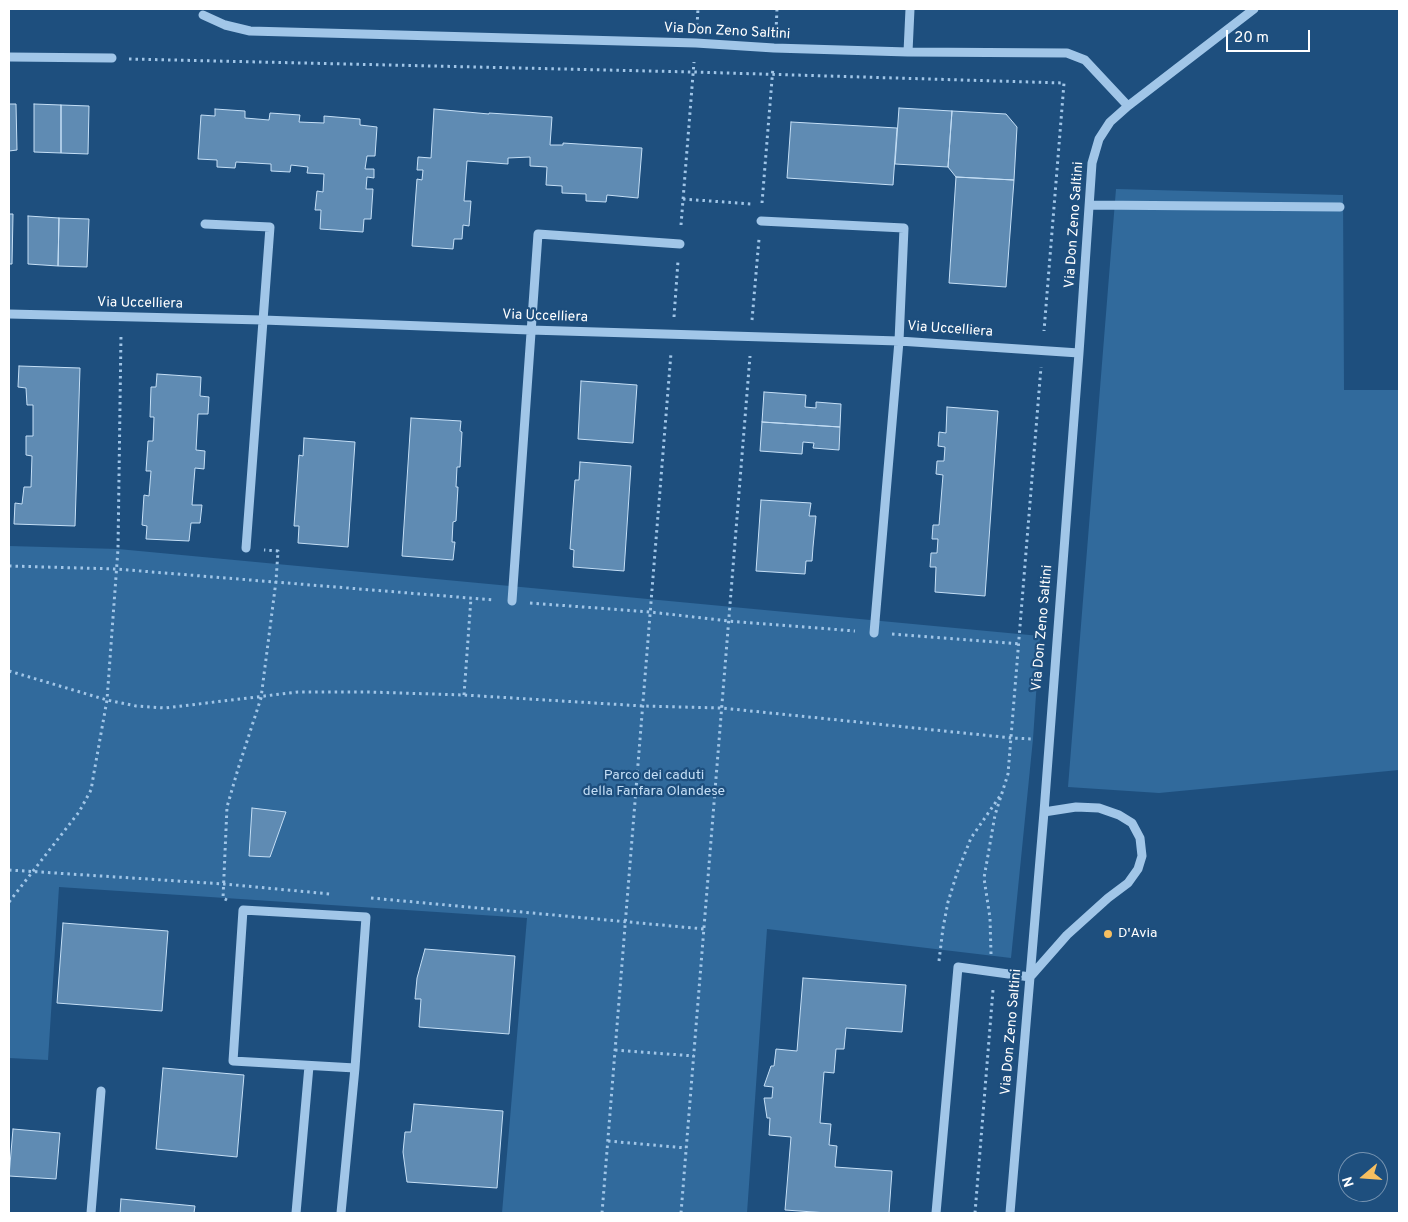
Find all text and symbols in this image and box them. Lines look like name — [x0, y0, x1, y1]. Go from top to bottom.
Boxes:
street label: Via Don Zeno Saltini — [663, 20, 791, 44]
scale bar — [1228, 20, 1312, 52]
text: 20 m — [1234, 29, 1269, 48]
street label: Via Don Zeno Saltini — [1062, 161, 1088, 289]
street label: Via Uccelliera — [97, 295, 183, 313]
street label: Via Uccelliera — [502, 307, 588, 327]
street label: Via Uccelliera — [907, 319, 993, 341]
street label: Via Don Zeno Saltini — [1029, 564, 1057, 692]
park label: Parco dei caduti della Fanfara Olandese — [583, 768, 725, 800]
place label: D'Avia — [1118, 926, 1157, 942]
marker: D'Avia — [1102, 928, 1114, 940]
street label: Via Don Zeno Saltini — [998, 968, 1026, 1096]
north arrow — [1338, 1152, 1388, 1202]
text: N — [1340, 1174, 1359, 1189]

